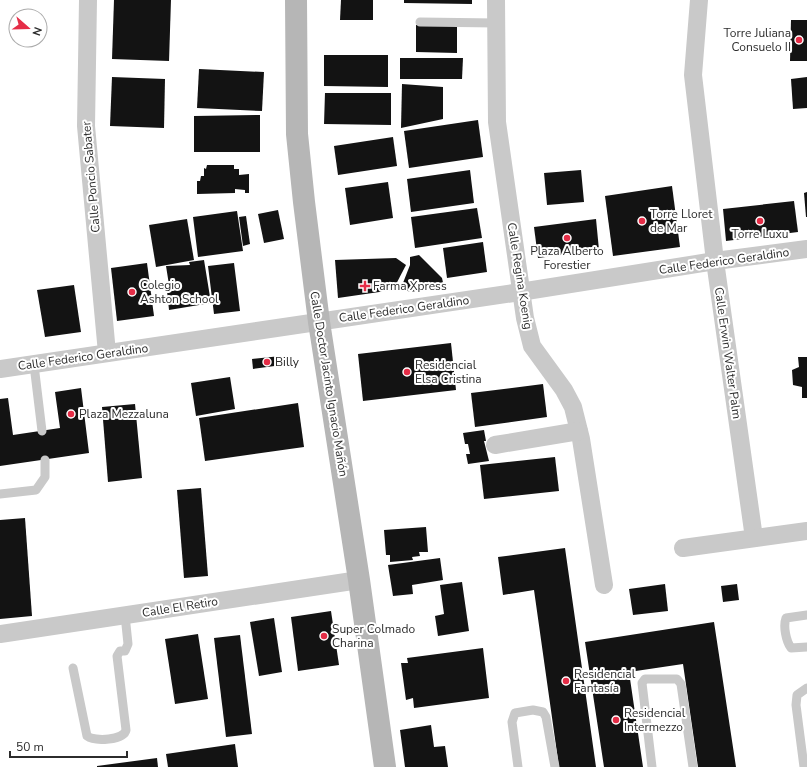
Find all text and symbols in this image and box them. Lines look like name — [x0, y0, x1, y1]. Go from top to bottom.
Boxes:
north arrow — [8, 8, 48, 48]
text: N — [28, 25, 45, 38]
place label: Torre Juliana Consuelo II — [724, 25, 791, 55]
marker: Torre Juliana Consuelo II — [794, 35, 804, 45]
street label: Calle Poncio Sabater — [78, 120, 104, 233]
place label: Torre Lloret de Mar — [650, 206, 713, 236]
marker: Torre Lloret de Mar — [637, 216, 647, 226]
marker: Torre Luxu — [755, 216, 765, 226]
street label: Calle Regina Koenig — [504, 221, 536, 331]
place label: Torre Luxu — [731, 226, 789, 242]
marker: Plaza Alberto Forestier — [562, 233, 572, 243]
place label: Plaza Alberto Forestier — [530, 243, 604, 273]
street label: Calle Federico Geraldino — [658, 244, 791, 278]
place label: Colegio Ashton School — [140, 277, 219, 307]
place label: Farma Xpress — [373, 278, 447, 294]
marker: Farma Xpress — [360, 281, 370, 291]
street label: Calle Erwin Walter Palm — [711, 286, 745, 420]
marker: Colegio Ashton School — [127, 287, 137, 297]
street label: Calle Doctor Jacinto Ignacio Mañón — [306, 290, 352, 478]
street label: Calle Federico Geraldino — [338, 292, 471, 326]
street label: Calle Federico Geraldino — [17, 340, 150, 374]
place label: Billy — [275, 354, 300, 370]
marker: Billy — [262, 357, 272, 367]
place label: Residencial Elsa Cristina — [415, 357, 482, 387]
marker: Residencial Elsa Cristina — [402, 367, 412, 377]
place label: Plaza Mezzaluna — [79, 406, 169, 422]
marker: Plaza Mezzaluna — [66, 409, 76, 419]
street label: Calle El Retiro — [141, 593, 219, 621]
place label: Super Colmado Charina — [332, 621, 415, 651]
marker: Super Colmado Charina — [319, 631, 329, 641]
place label: Residencial Fantasía — [574, 666, 636, 696]
marker: Residencial Fantasía — [561, 676, 571, 686]
place label: Residencial Intermezzo — [624, 705, 686, 735]
marker: Residencial Intermezzo — [611, 715, 621, 725]
scale bar — [10, 733, 127, 759]
text: 50 m — [16, 739, 44, 755]

